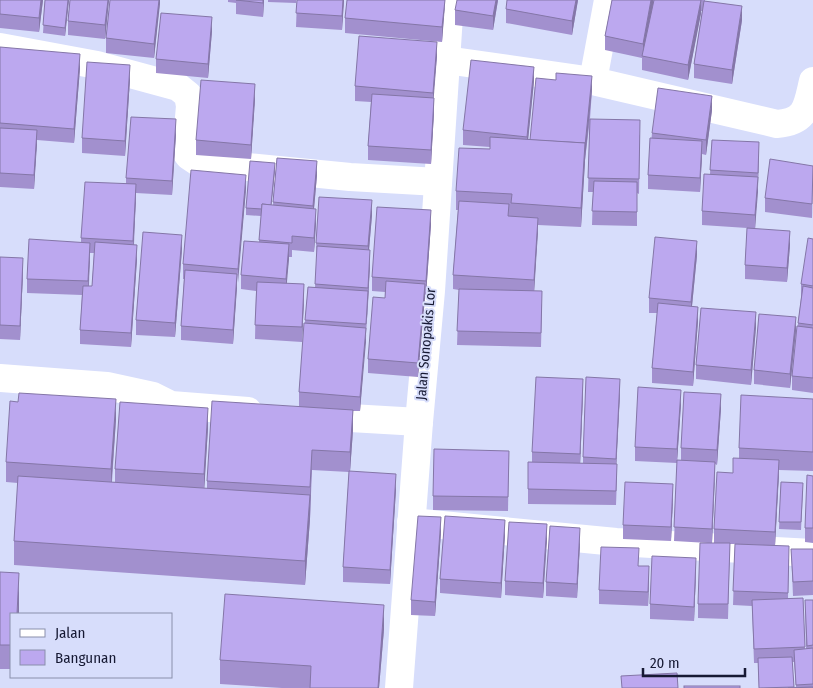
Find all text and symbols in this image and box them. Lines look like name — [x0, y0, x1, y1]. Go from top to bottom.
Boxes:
street label: Jalan Sonopakis Lor — [413, 287, 439, 401]
legend — [10, 613, 172, 678]
text: Jalan — [55, 624, 85, 642]
scale bar — [643, 646, 746, 678]
text: Bangunan — [55, 649, 116, 667]
text: 20 m — [650, 654, 680, 672]

